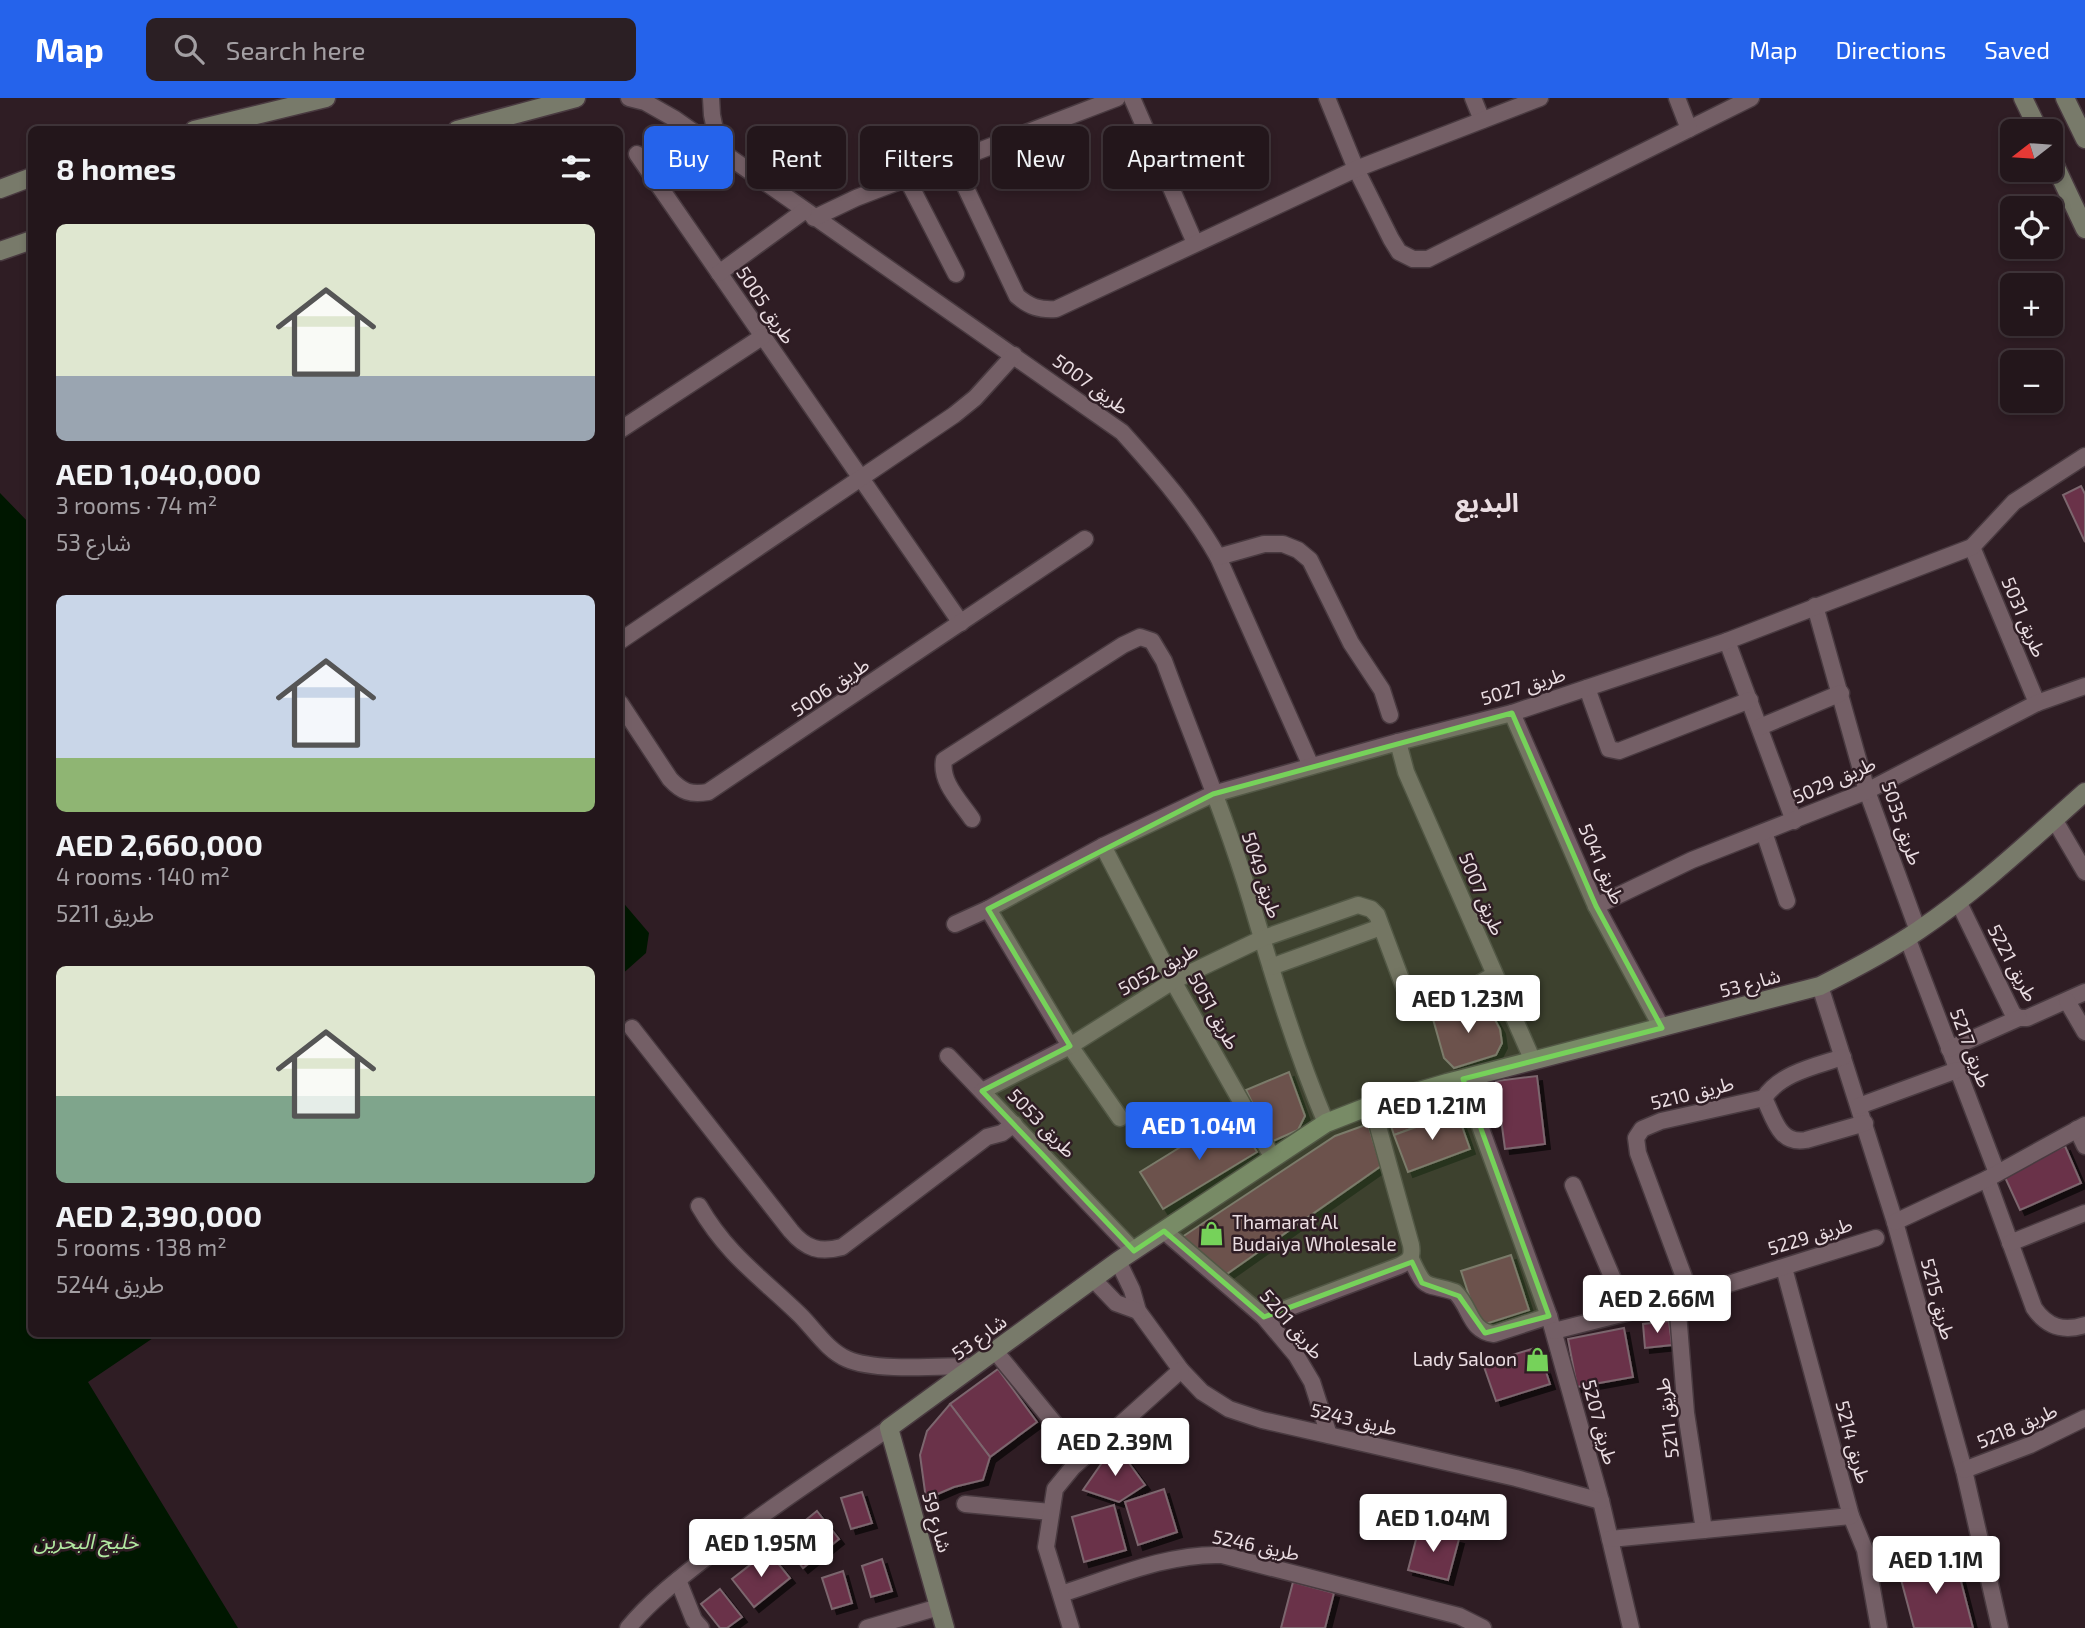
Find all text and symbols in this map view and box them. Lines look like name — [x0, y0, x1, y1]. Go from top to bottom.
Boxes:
search box — [146, 18, 636, 81]
text: Map — [35, 29, 104, 69]
icon: search — [170, 30, 208, 68]
text: Search here — [226, 34, 365, 65]
text: Map — [1749, 35, 1797, 64]
text: Directions — [1835, 35, 1946, 64]
text: Saved — [1984, 35, 2050, 64]
north arrow — [2000, 119, 2063, 182]
map controls — [2000, 119, 2063, 413]
chip: Buy — [644, 126, 733, 189]
chip: Rent — [747, 126, 846, 189]
chip: Filters — [860, 126, 978, 189]
chip: New — [992, 126, 1089, 189]
chip: Apartment — [1103, 126, 1269, 189]
icon: filters — [557, 149, 595, 187]
text: 8 homes — [56, 150, 176, 186]
button: locate — [2000, 196, 2063, 259]
street label: طريق 5005 — [731, 262, 801, 348]
icon: home — [263, 269, 389, 395]
button: + — [2000, 273, 2063, 336]
street label: طريق 5007 — [1048, 348, 1134, 420]
button: − — [2000, 350, 2063, 413]
text: AED 1,040,000 — [56, 455, 261, 491]
district label: البديع — [1455, 486, 1519, 522]
text: 3 rooms · 74 m² — [56, 491, 217, 519]
text: شارع 53 — [56, 528, 131, 556]
street label: طريق 5031 — [1996, 573, 2052, 661]
icon: home — [263, 640, 389, 766]
street label: طريق 5006 — [786, 652, 874, 722]
street label: طريق 5027 — [1478, 662, 1568, 710]
street label: طريق 5029 — [1789, 751, 1879, 809]
street label: طريق 5035 — [1876, 778, 1928, 868]
street label: طريق 5041 — [1574, 820, 1631, 908]
text: AED 2,660,000 — [56, 826, 263, 862]
street label: طريق 5049 — [1237, 829, 1287, 921]
street label: طريق 5007 — [1454, 849, 1510, 939]
text: 4 rooms · 140 m² — [56, 862, 230, 890]
text: طريق 5211 — [56, 899, 154, 927]
street label: طريق 5221 — [1983, 920, 2043, 1006]
street label: طريق 5052 — [1114, 937, 1202, 1001]
street label: شارع 53 — [1717, 963, 1784, 1005]
street label: طريق 5051 — [1183, 968, 1245, 1054]
pin: AED 1.23M — [1388, 976, 1548, 1035]
text: AED 1.23M — [1412, 984, 1524, 1012]
street label: طريق 5217 — [1945, 1005, 1997, 1091]
icon: home — [263, 1011, 389, 1137]
street label: طريق 5210 — [1648, 1071, 1736, 1115]
pin: AED 1.21M — [1352, 1082, 1512, 1142]
street label: طريق 5053 — [1003, 1083, 1081, 1163]
text: AED 1.21M — [1378, 1091, 1486, 1119]
pin: AED 1.04M — [1119, 1102, 1279, 1162]
text: AED 1.04M — [1142, 1111, 1256, 1139]
text: AED 2,390,000 — [56, 1197, 262, 1233]
place label: Thamarat Al Budaiya Wholesale — [1232, 1210, 1397, 1255]
street label: طريق 5229 — [1765, 1212, 1855, 1260]
shop icon: Thamarat Al Budaiya Wholesale — [1198, 1219, 1226, 1247]
text: 5 rooms · 138 m² — [56, 1233, 227, 1261]
street label: طريق 5215 — [1916, 1255, 1960, 1343]
text: طريق 5244 — [56, 1270, 164, 1298]
pin: AED 2.66M — [1577, 1276, 1737, 1335]
street label: طريق 5201 — [1255, 1284, 1329, 1364]
text: AED 2.66M — [1599, 1284, 1715, 1312]
street label: شارع 53 — [947, 1309, 1012, 1367]
shop icon: Lady Saloon — [1523, 1345, 1551, 1373]
place label: Lady Saloon — [1413, 1347, 1517, 1370]
street label: طريق 5211 — [1650, 1376, 1684, 1460]
street label: طريق 5207 — [1577, 1377, 1623, 1467]
street label: طريق 5243 — [1308, 1397, 1400, 1441]
street label: طريق 5214 — [1830, 1398, 1876, 1486]
street label: طريق 5218 — [1973, 1398, 2061, 1454]
pin: AED 2.39M — [1035, 1418, 1195, 1478]
text: AED 2.39M — [1057, 1427, 1173, 1455]
street label: شارع 59 — [915, 1489, 957, 1556]
pin: AED 1.04M — [1353, 1494, 1513, 1554]
text: AED 1.04M — [1376, 1503, 1490, 1531]
pin: AED 1.95M — [681, 1520, 841, 1579]
street label: طريق 5246 — [1210, 1524, 1302, 1566]
water label: خليج البحرين — [33, 1528, 139, 1558]
text: AED 1.95M — [705, 1528, 817, 1556]
pin: AED 1.1M — [1864, 1536, 2008, 1596]
text: AED 1.1M — [1889, 1545, 1983, 1573]

